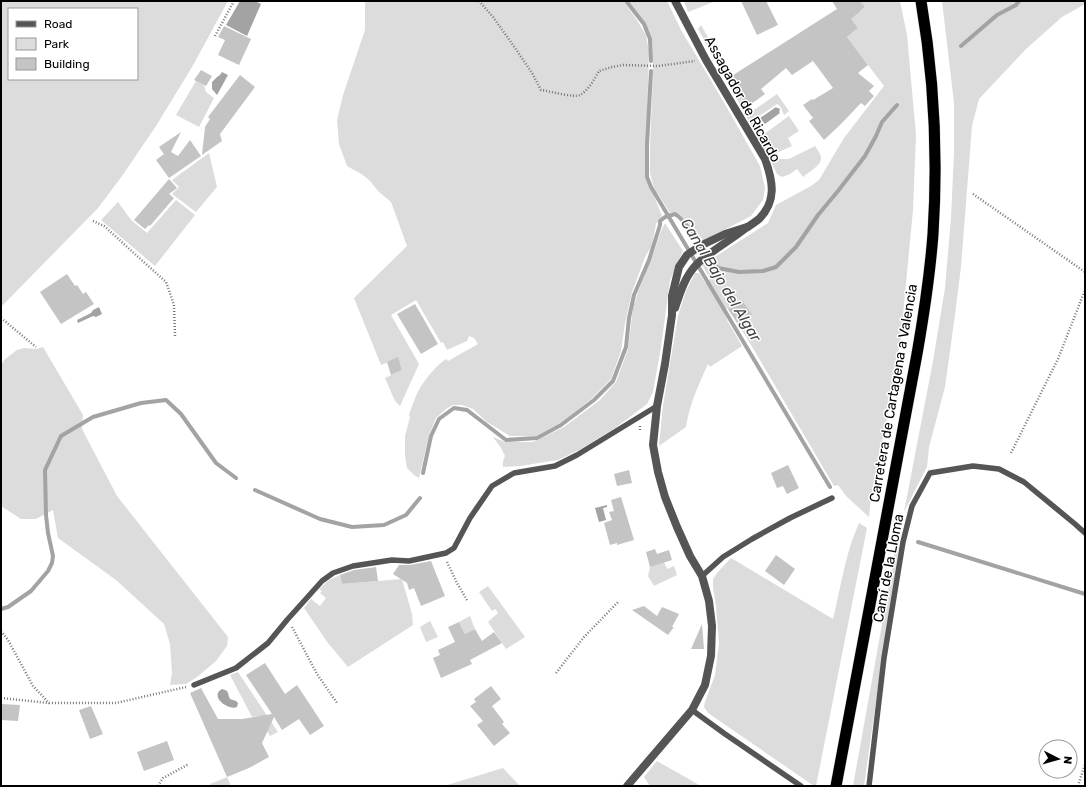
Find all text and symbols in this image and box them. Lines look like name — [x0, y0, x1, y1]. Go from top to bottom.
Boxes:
legend — [8, 8, 138, 80]
text: Road — [44, 17, 72, 31]
street label: Assagador de Ricardo — [701, 33, 784, 165]
text: Park — [44, 37, 70, 51]
text: Building — [44, 57, 90, 71]
water label: Canal Bajo del Algar — [677, 215, 766, 346]
street label: Carretera de Cartagena a Valencia — [866, 283, 921, 504]
street label: Camí de la Lloma — [870, 512, 907, 624]
north arrow — [1038, 739, 1078, 779]
text: N — [1061, 755, 1074, 765]

